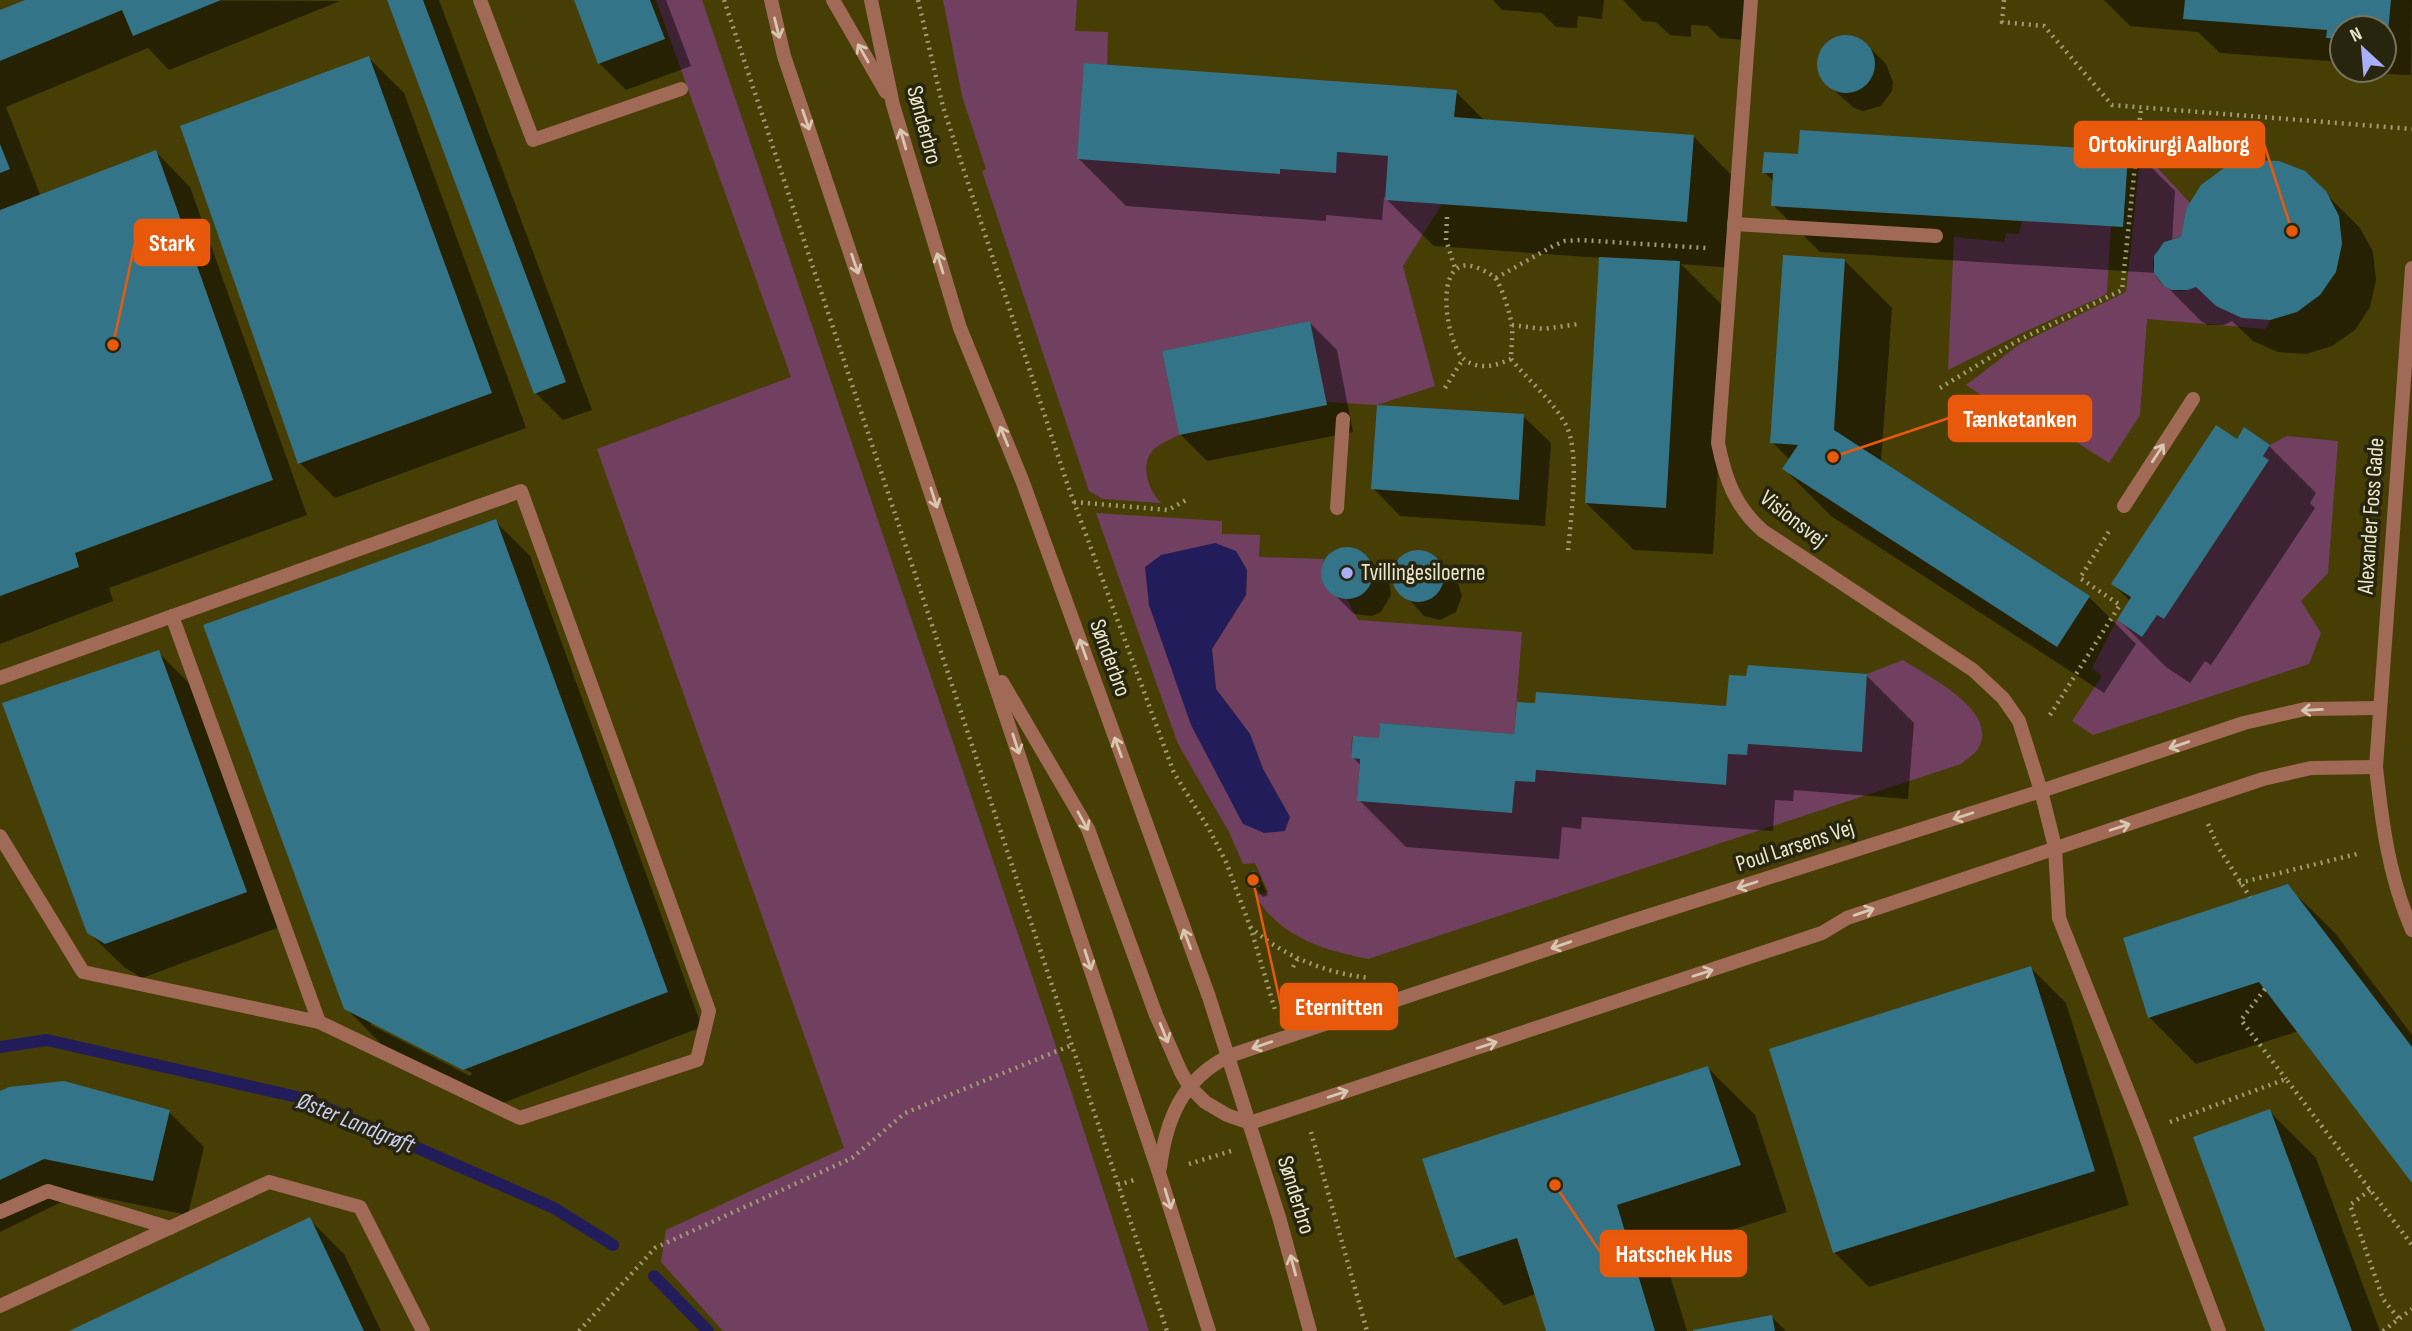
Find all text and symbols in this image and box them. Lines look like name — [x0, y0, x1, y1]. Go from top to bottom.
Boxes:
north arrow — [2328, 14, 2398, 84]
one-way arrow — [771, 16, 785, 39]
text: N — [2347, 23, 2366, 48]
one-way arrow — [856, 43, 870, 63]
street label: Sønderbro — [900, 83, 948, 167]
one-way arrow — [801, 109, 813, 131]
callout: Ortokirurgi Aalborg — [2075, 122, 2264, 167]
one-way arrow — [896, 129, 909, 151]
text: Ortokirurgi Aalborg — [2088, 130, 2250, 159]
callout: Stark — [135, 220, 209, 265]
text: Stark — [149, 229, 195, 258]
one-way arrow — [933, 252, 946, 274]
one-way arrow — [850, 253, 862, 275]
callout: Tænketanken — [1949, 396, 2091, 441]
text: Tænketanken — [1963, 405, 2077, 434]
one-way arrow — [997, 426, 1010, 447]
street label: Alexander Foss Gade — [2352, 437, 2390, 596]
one-way arrow — [2152, 443, 2166, 463]
street label: Visionsvej — [1754, 484, 1832, 554]
one-way arrow — [929, 487, 941, 509]
place label: Tvillingesiloerne — [1361, 559, 1485, 587]
marker: Tvillingesiloerne — [1339, 565, 1355, 581]
street label: Sønderbro — [1083, 616, 1137, 700]
one-way arrow — [1075, 639, 1088, 661]
one-way arrow — [2301, 703, 2324, 716]
one-way arrow — [1011, 733, 1023, 755]
one-way arrow — [1110, 737, 1123, 759]
one-way arrow — [2169, 740, 2191, 752]
one-way arrow — [1076, 811, 1090, 831]
one-way arrow — [1953, 811, 1975, 823]
street label: Poul Larsens Vej — [1732, 814, 1858, 878]
one-way arrow — [2109, 819, 2131, 832]
one-way arrow — [1736, 880, 1758, 892]
one-way arrow — [1853, 905, 1875, 917]
one-way arrow — [1180, 928, 1192, 950]
one-way arrow — [1551, 940, 1573, 952]
one-way arrow — [1083, 949, 1095, 971]
one-way arrow — [1691, 966, 1713, 978]
callout: Eternitten — [1281, 984, 1397, 1029]
text: Eternitten — [1295, 993, 1383, 1022]
one-way arrow — [1158, 1022, 1171, 1044]
one-way arrow — [1475, 1038, 1497, 1050]
one-way arrow — [1252, 1040, 1274, 1052]
water label: Øster Landgrøft — [293, 1086, 420, 1160]
one-way arrow — [1326, 1087, 1348, 1099]
street label: Sønderbro — [1271, 1153, 1321, 1237]
one-way arrow — [1162, 1188, 1175, 1210]
callout: Hatschek Hus — [1601, 1231, 1746, 1276]
text: Hatschek Hus — [1615, 1240, 1733, 1269]
one-way arrow — [1285, 1254, 1298, 1276]

